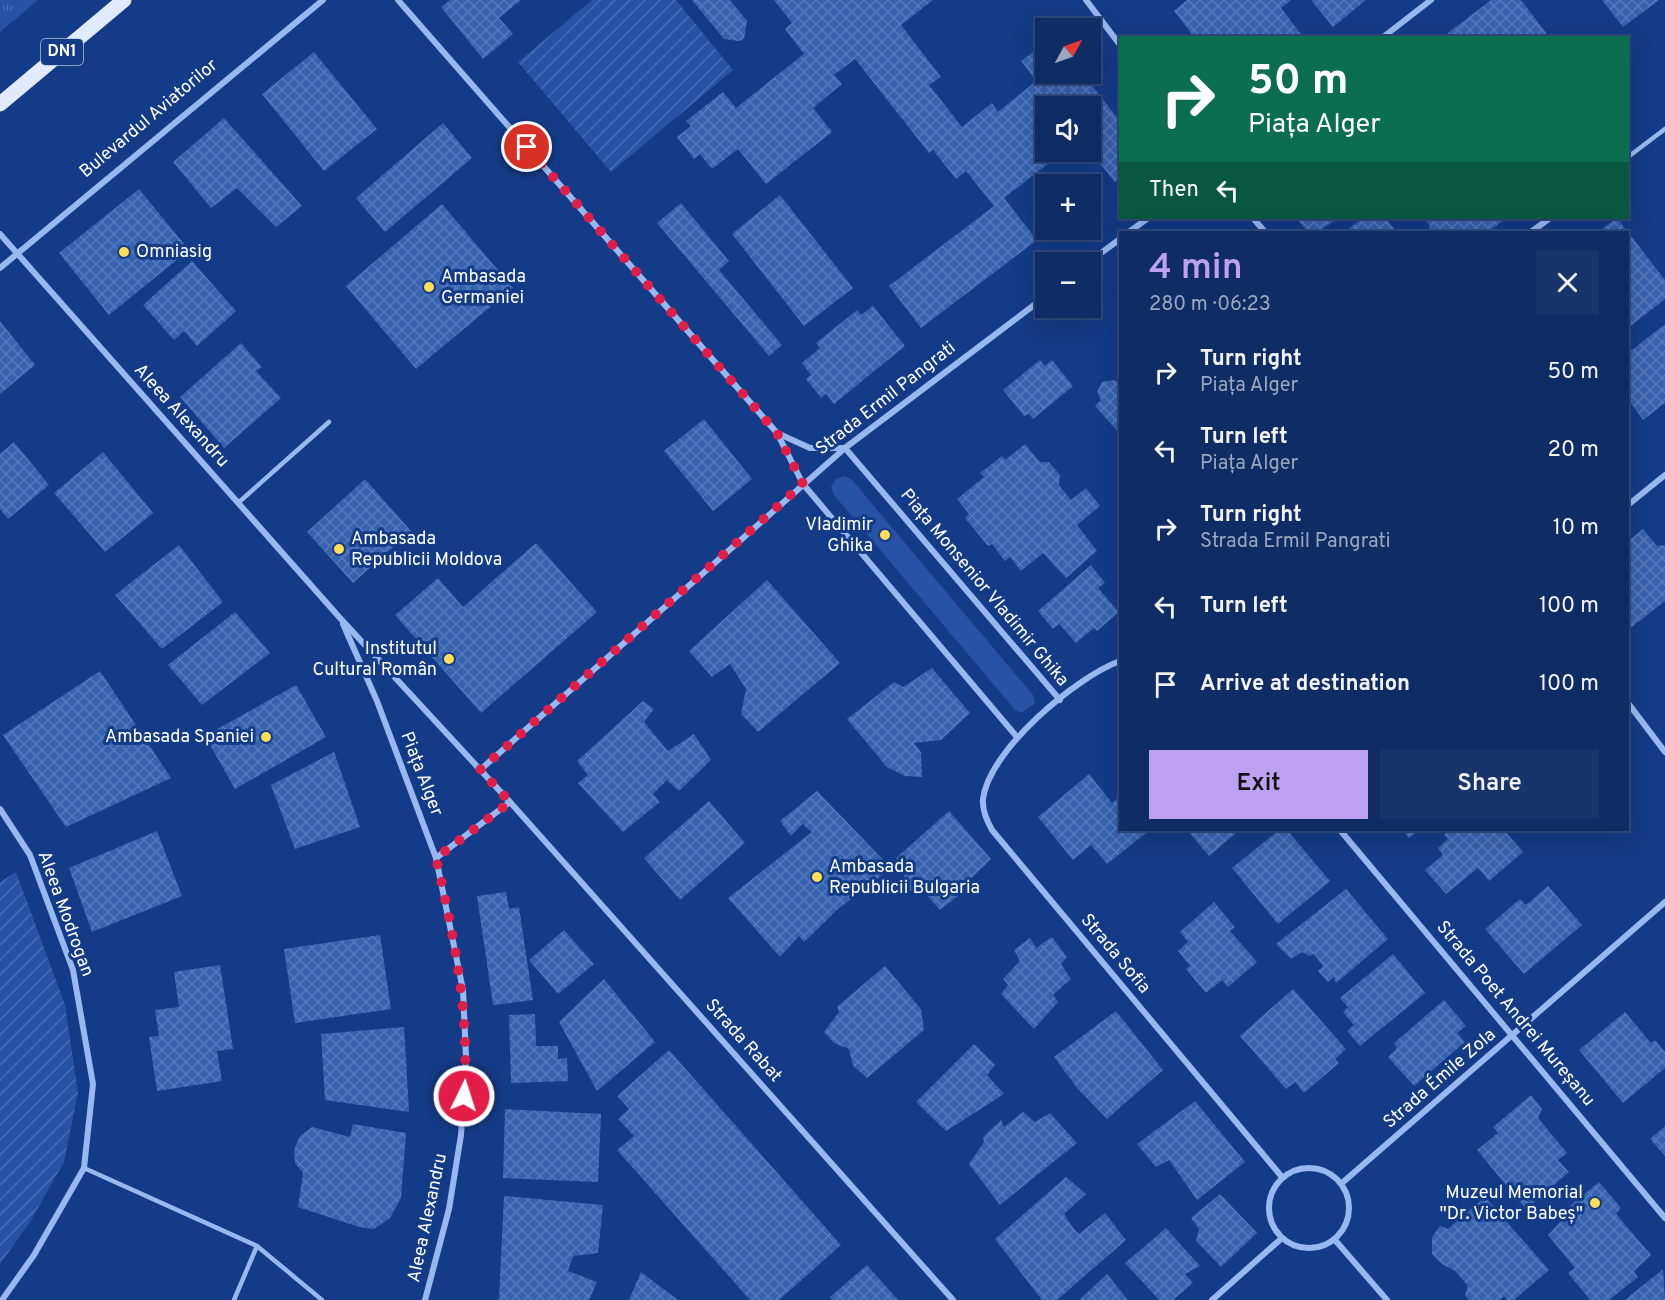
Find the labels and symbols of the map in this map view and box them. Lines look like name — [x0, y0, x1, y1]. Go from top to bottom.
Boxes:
north arrow — [1035, 18, 1101, 84]
road number: DN1 — [41, 39, 83, 65]
street label: Bulevardul Aviatorilor — [75, 54, 223, 184]
pin — [501, 121, 552, 172]
place label: Omniasig — [136, 241, 212, 264]
marker: Omniasig — [117, 245, 131, 259]
place label: Ambasada Germaniei — [441, 266, 526, 310]
marker: Ambasada Germaniei — [422, 280, 436, 294]
street label: Strada Ermil Pangrati — [811, 337, 961, 461]
street label: Aleea Alexandru — [128, 359, 234, 473]
street label: Piața Monsenior Vladimir Ghika — [895, 484, 1073, 692]
place label: Vladimir Ghika — [805, 514, 873, 558]
place label: Ambasada Republicii Moldova — [351, 528, 502, 572]
marker: Vladimir Ghika — [878, 528, 892, 542]
marker: Ambasada Republicii Moldova — [332, 542, 346, 556]
place label: Institutul Cultural Român — [313, 638, 437, 682]
marker: Institutul Cultural Român — [442, 652, 456, 666]
place label: Ambasada Spaniei — [105, 726, 254, 749]
street label: Piața Alger — [394, 729, 448, 819]
marker: Ambasada Spaniei — [259, 730, 273, 744]
street label: Aleea Modrogan — [32, 848, 98, 980]
place label: Ambasada Republicii Bulgaria — [829, 856, 980, 900]
marker: Ambasada Republicii Bulgaria — [810, 870, 824, 884]
street label: Strada Sofia — [1075, 909, 1155, 999]
street label: Strada Poet Andrei Mureșanu — [1431, 917, 1599, 1111]
street label: Strada Rabat — [699, 994, 787, 1088]
street label: Strada Émile Zola — [1378, 1022, 1501, 1134]
position arrow — [432, 1064, 496, 1128]
street label: Aleea Alexandru — [403, 1151, 453, 1285]
place label: Muzeul Memorial "Dr. Victor Babeș" — [1439, 1182, 1583, 1226]
marker: Muzeul Memorial "Dr. Victor Babeș" — [1588, 1196, 1602, 1210]

